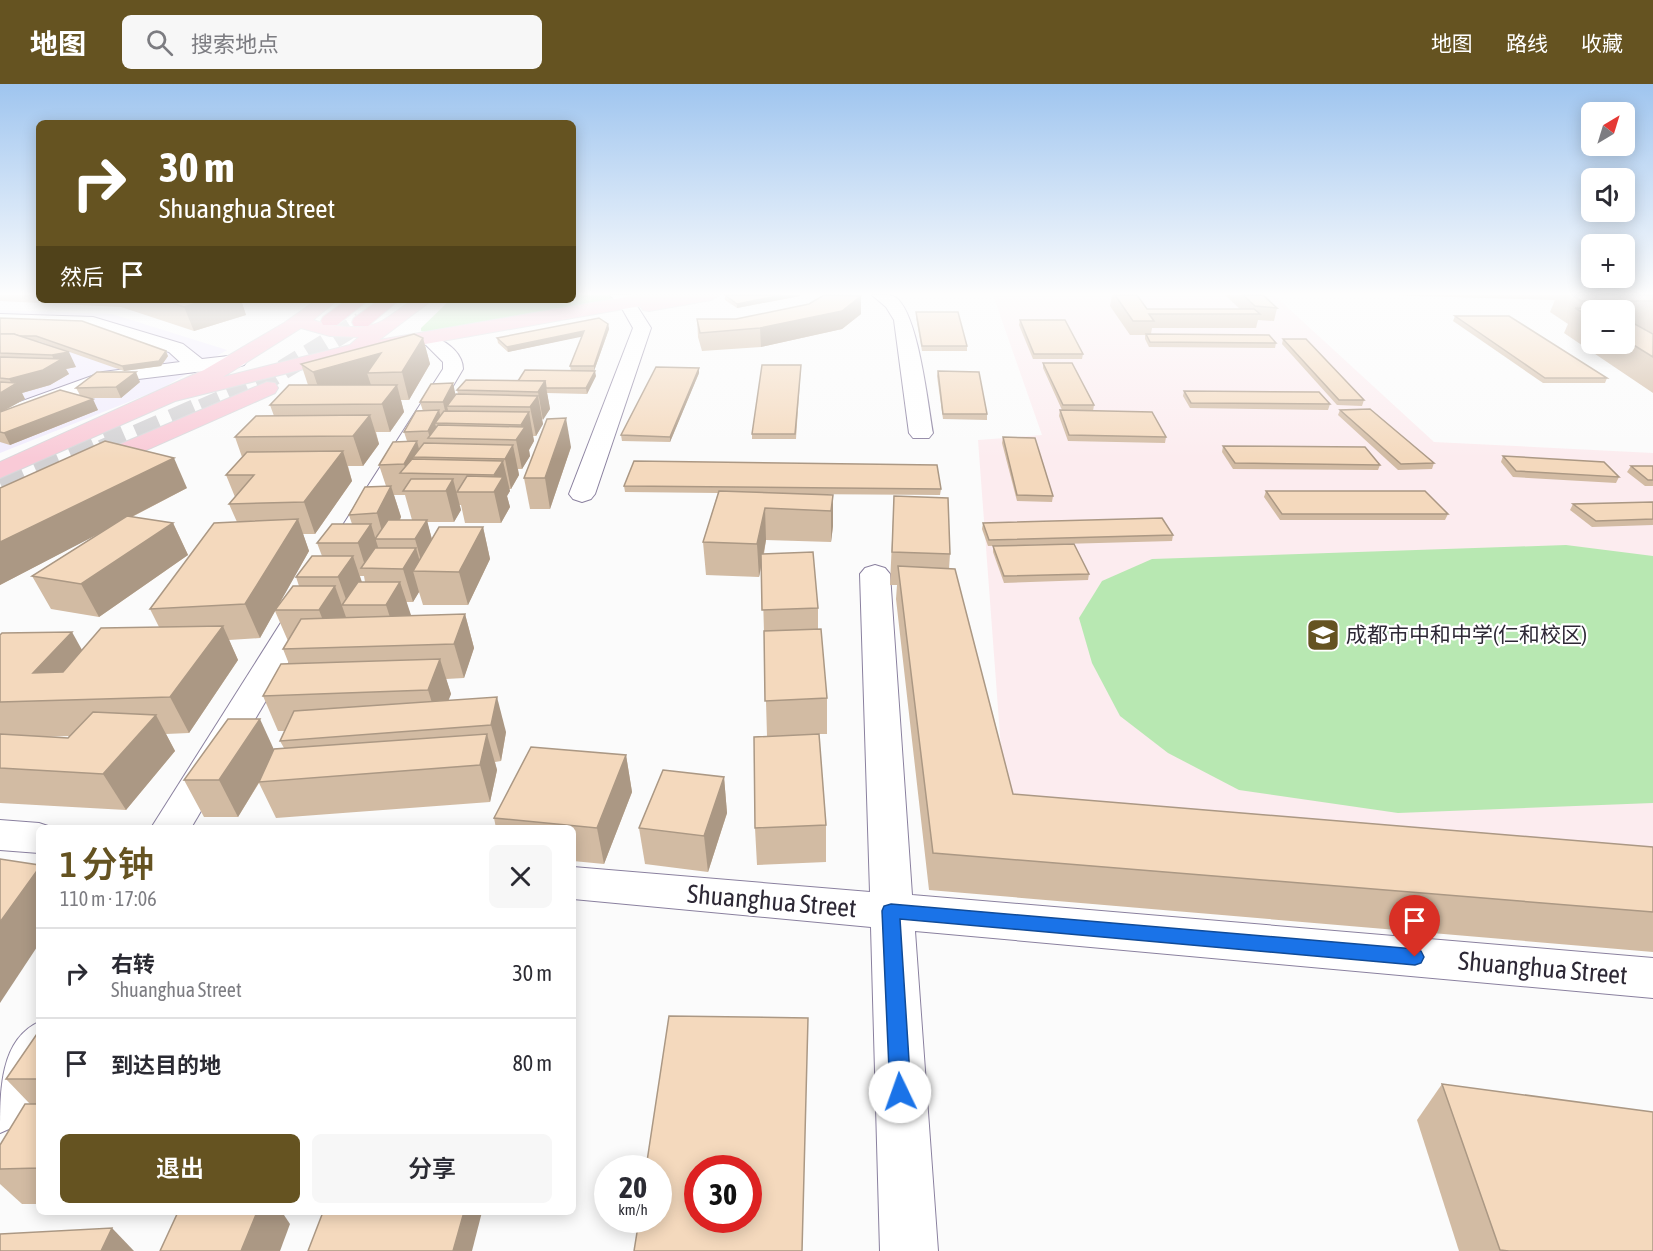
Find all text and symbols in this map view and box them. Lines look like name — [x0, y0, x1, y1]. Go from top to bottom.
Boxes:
search box — [122, 15, 542, 69]
icon: search — [143, 26, 176, 59]
text: 地图 — [30, 28, 86, 60]
text: 搜索地点 — [191, 31, 279, 57]
text: 地图 — [1431, 31, 1473, 55]
text: 路线 — [1506, 31, 1548, 55]
text: 收藏 — [1581, 31, 1623, 55]
north arrow — [1581, 102, 1635, 156]
map controls — [1581, 102, 1635, 354]
text: 30 m — [159, 143, 234, 191]
icon: right — [60, 144, 138, 222]
button: sound — [1581, 168, 1635, 222]
text: Shuanghua Street — [159, 193, 335, 224]
button: + — [1581, 234, 1635, 288]
icon: arrive — [116, 258, 149, 291]
text: 然后 — [60, 264, 104, 290]
button: − — [1581, 300, 1635, 354]
school or university icon: 成都市中和中学(仁和校区) — [1305, 617, 1341, 653]
place label: 成都市中和中学(仁和校区) — [1346, 622, 1587, 646]
text: 1 分钟 — [60, 843, 154, 885]
button: close — [489, 845, 552, 908]
street label: Shuanghua Street — [686, 879, 858, 923]
text: 110 m · 17:06 — [60, 887, 157, 910]
pin — [1389, 895, 1440, 957]
icon: arrive — [1398, 904, 1431, 937]
street label: Shuanghua Street — [1457, 946, 1629, 990]
text: 右转 — [111, 951, 155, 977]
icon: right — [60, 957, 93, 990]
text: 30 m — [512, 960, 552, 986]
text: Shuanghua Street — [111, 978, 242, 1001]
icon: arrive — [60, 1047, 93, 1080]
text: 80 m — [512, 1050, 552, 1076]
text: 到达目的地 — [111, 1052, 221, 1078]
position arrow — [868, 1060, 932, 1124]
button: 退出 — [60, 1134, 300, 1203]
button: 分享 — [312, 1134, 552, 1203]
speed limit sign: 30 — [684, 1155, 762, 1233]
text: 20 — [619, 1170, 647, 1204]
text: km/h — [618, 1201, 648, 1218]

